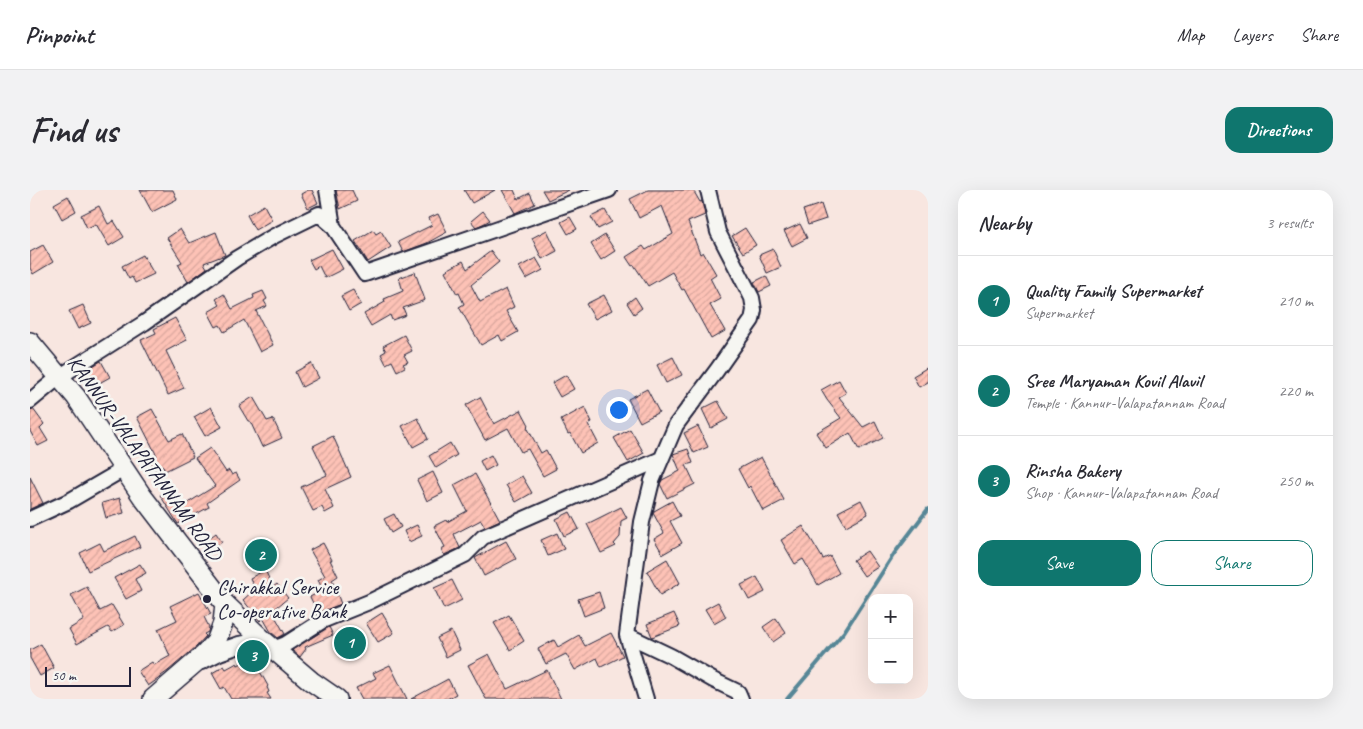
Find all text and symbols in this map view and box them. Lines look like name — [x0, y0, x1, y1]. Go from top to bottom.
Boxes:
text: Pinpoint — [25, 20, 94, 50]
text: Map — [1177, 24, 1205, 46]
text: Layers — [1233, 24, 1272, 46]
text: Share — [1300, 24, 1338, 46]
button: Directions — [1225, 107, 1333, 153]
text: Find us — [30, 108, 117, 153]
text: Nearby — [978, 210, 1031, 236]
text: 3 results — [1266, 213, 1313, 233]
text: Quality Family Supermarket — [1025, 279, 1201, 303]
text: 1 — [990, 291, 998, 311]
text: 210 m — [1279, 291, 1313, 311]
text: Supermarket — [1025, 303, 1093, 323]
street label: KANNUR-VALAPATANNAM ROAD — [62, 351, 229, 567]
text: Sree Maryaman Kovil Alavil — [1025, 369, 1202, 393]
text: 2 — [990, 381, 998, 401]
text: 220 m — [1279, 381, 1313, 401]
text: Temple · Kannur-Valapatannam Road — [1025, 393, 1224, 413]
your location — [606, 397, 632, 423]
text: Rinsha Bakery — [1025, 459, 1120, 483]
text: 3 — [990, 471, 998, 491]
text: 250 m — [1279, 471, 1313, 491]
text: Shop · Kannur-Valapatannam Road — [1025, 483, 1218, 503]
pin: 2 — [245, 536, 277, 574]
button: Save — [978, 540, 1141, 586]
button: Share — [1151, 540, 1313, 586]
place label: Chirakkal Service Co-operative Bank — [217, 574, 347, 624]
marker: Chirakkal Service Co-operative Bank — [201, 593, 213, 605]
map controls — [868, 594, 913, 684]
button: + — [868, 594, 913, 639]
pin: 1 — [334, 624, 366, 662]
pin: 3 — [237, 637, 269, 675]
button: − — [868, 639, 913, 684]
scale bar — [45, 664, 131, 687]
text: 50 m — [52, 667, 76, 684]

